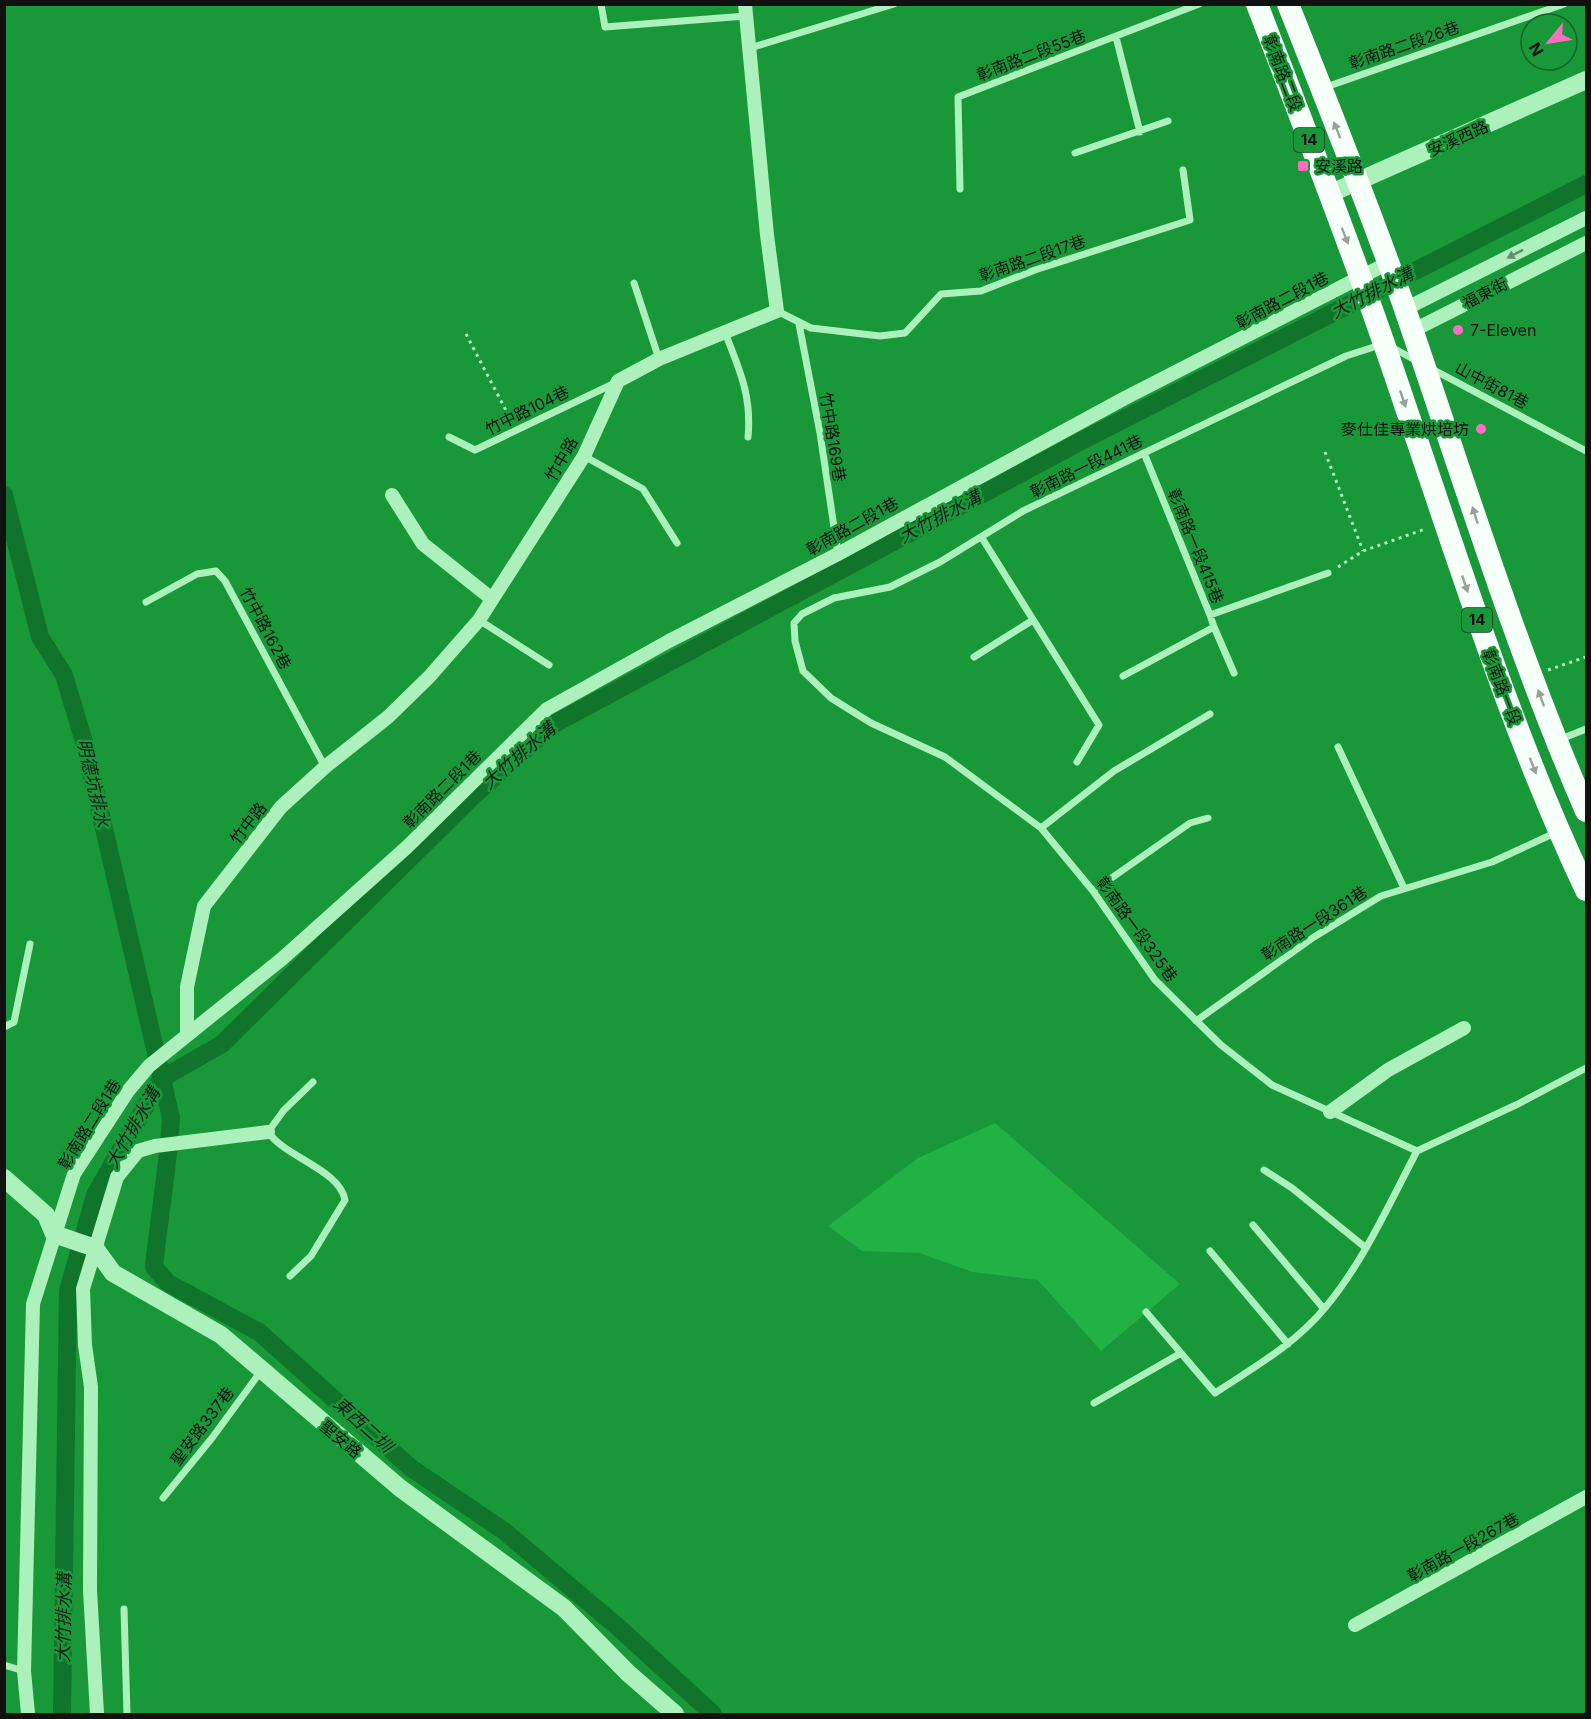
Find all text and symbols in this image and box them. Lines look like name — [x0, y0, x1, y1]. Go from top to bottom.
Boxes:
north arrow — [1519, 12, 1579, 72]
street label: 彰南路二段26巷 — [1346, 17, 1462, 73]
street label: 彰南路二段55巷 — [974, 25, 1088, 85]
street label: 彰南路二段 — [1259, 32, 1307, 114]
text: N — [1524, 39, 1548, 60]
street label: 安溪西路 — [1425, 116, 1491, 160]
one-way arrow — [1332, 121, 1342, 139]
road number: 14 — [1294, 128, 1324, 152]
place label: 安溪路 — [1315, 156, 1363, 176]
marker: 安溪路 — [1296, 159, 1310, 173]
one-way arrow — [1340, 227, 1350, 245]
street label: 彰南路二段17巷 — [976, 230, 1088, 286]
one-way arrow — [1507, 249, 1524, 258]
water label: 大竹排水溝 — [1327, 261, 1419, 322]
street label: 彰南路二段1巷 — [1232, 267, 1332, 333]
street label: 福東街 — [1459, 273, 1511, 313]
place label: 7-Eleven — [1470, 320, 1536, 340]
marker: 7-Eleven — [1451, 323, 1465, 337]
street label: 山中街81巷 — [1452, 357, 1532, 413]
street label: 竹中路104巷 — [482, 381, 572, 439]
one-way arrow — [1399, 390, 1409, 408]
street label: 竹中路169巷 — [816, 391, 850, 483]
place label: 麥仕佳專業烘培坊 — [1341, 419, 1469, 439]
marker: 麥仕佳專業烘培坊 — [1474, 422, 1488, 436]
street label: 彰南路一段441巷 — [1026, 430, 1146, 502]
street label: 竹中路 — [540, 433, 582, 485]
water label: 大竹排水溝 — [895, 485, 987, 547]
street label: 彰南路一段415巷 — [1164, 486, 1228, 606]
street label: 彰南路二段1巷 — [802, 492, 902, 560]
one-way arrow — [1469, 506, 1479, 524]
one-way arrow — [1460, 575, 1470, 593]
street label: 竹中路162巷 — [236, 583, 296, 673]
road number: 14 — [1462, 608, 1492, 632]
street label: 彰南路一段 — [1478, 646, 1526, 728]
one-way arrow — [1535, 689, 1545, 707]
water label: 大竹排水溝 — [478, 716, 562, 793]
water label: 明德坑排水 — [73, 737, 114, 830]
street label: 彰南路二段1巷 — [399, 746, 485, 832]
one-way arrow — [1529, 757, 1538, 775]
street label: 竹中路 — [225, 798, 271, 848]
street label: 彰南路一段325巷 — [1092, 872, 1182, 986]
street label: 彰南路一段361巷 — [1257, 881, 1371, 965]
street label: 彰南路二段1巷 — [53, 1075, 125, 1173]
water label: 大竹排水溝 — [101, 1081, 166, 1172]
street label: 聖安路337巷 — [166, 1383, 238, 1469]
water label: 東西二圳 — [330, 1393, 399, 1459]
street label: 聖安路 — [316, 1416, 366, 1462]
street label: 彰南路一段267巷 — [1404, 1508, 1522, 1586]
water label: 大竹排水溝 — [52, 1570, 75, 1663]

